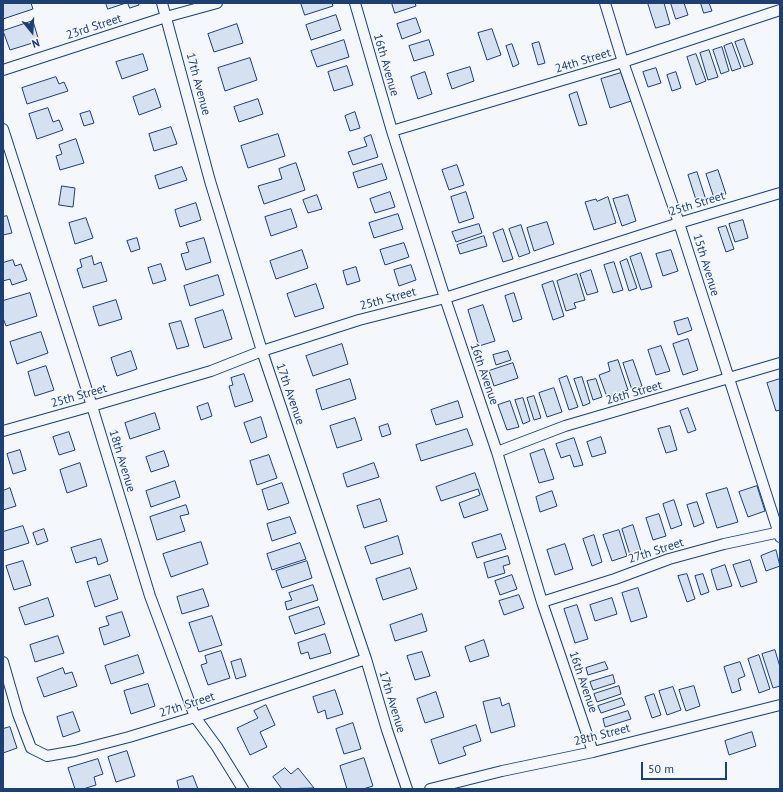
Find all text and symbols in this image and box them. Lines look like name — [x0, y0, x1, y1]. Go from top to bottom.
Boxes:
street label: 23rd Street — [64, 11, 124, 43]
north arrow — [12, 12, 52, 52]
street label: 16th Avenue — [370, 32, 402, 98]
text: N — [30, 36, 41, 51]
street label: 24th Street — [553, 46, 613, 76]
street label: 17th Avenue — [183, 51, 213, 117]
street label: 25th Street — [667, 189, 727, 219]
street label: 15th Avenue — [690, 232, 722, 298]
street label: 25th Street — [358, 285, 418, 313]
street label: 16th Avenue — [467, 341, 501, 407]
street label: 17th Avenue — [273, 361, 307, 427]
street label: 26th Street — [604, 378, 664, 408]
street label: 25th Street — [49, 381, 109, 411]
street label: 18th Avenue — [106, 428, 138, 494]
street label: 27th Street — [627, 535, 685, 567]
street label: 16th Avenue — [566, 649, 600, 715]
street label: 17th Avenue — [376, 669, 408, 735]
street label: 27th Street — [158, 689, 216, 721]
street label: 28th Street — [572, 721, 632, 749]
scale bar — [643, 754, 729, 780]
text: 50 m — [648, 761, 674, 776]

